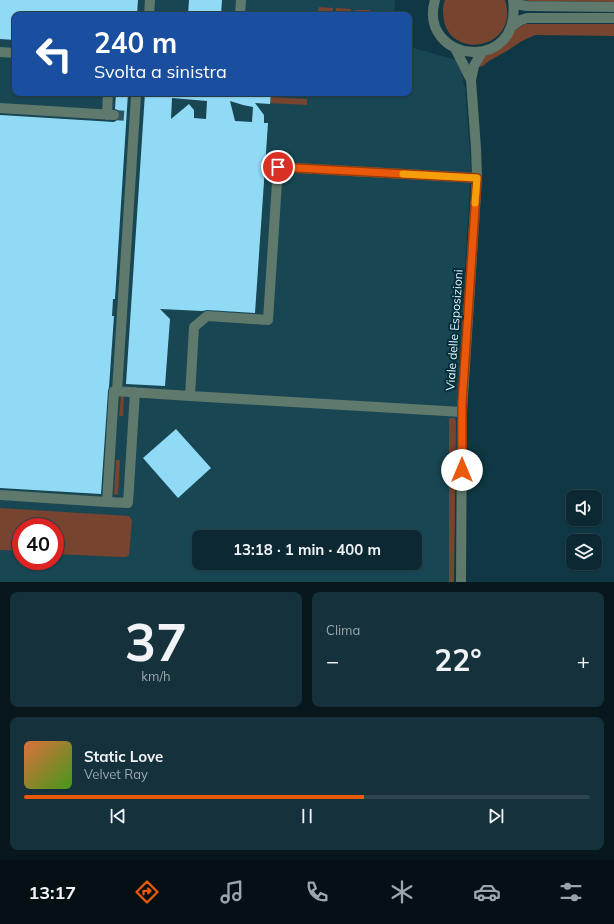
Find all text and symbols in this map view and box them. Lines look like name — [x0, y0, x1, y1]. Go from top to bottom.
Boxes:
text: 240 m — [94, 25, 177, 60]
icon: left — [28, 28, 80, 80]
text: Svolta a sinistra — [94, 60, 227, 83]
pin — [261, 150, 295, 184]
icon: arrive — [267, 156, 289, 178]
street label: Viale delle Esposizioni — [442, 269, 466, 391]
position arrow — [441, 449, 483, 491]
map controls — [566, 490, 602, 570]
button: sound — [566, 490, 602, 526]
speed limit sign: 40 — [12, 518, 64, 570]
button: layers — [566, 534, 602, 570]
text: 13:18 · 1 min · 400 m — [233, 540, 381, 559]
text: 37 — [125, 609, 187, 674]
text: Clima — [326, 622, 360, 638]
text: 22° — [434, 641, 482, 679]
text: − — [326, 647, 339, 675]
text: + — [577, 647, 590, 675]
text: km/h — [141, 668, 171, 684]
text: Static Love — [84, 747, 163, 766]
text: Velvet Ray — [84, 766, 148, 782]
icon: previous — [107, 805, 129, 827]
icon: pause — [296, 805, 318, 827]
icon: next — [485, 805, 507, 827]
icon: directions — [133, 878, 161, 906]
icon: music — [218, 878, 246, 906]
icon: phone — [303, 878, 331, 906]
icon: climate — [388, 878, 416, 906]
icon: car — [473, 878, 501, 906]
icon: filters — [557, 878, 585, 906]
text: 13:17 — [28, 881, 76, 904]

